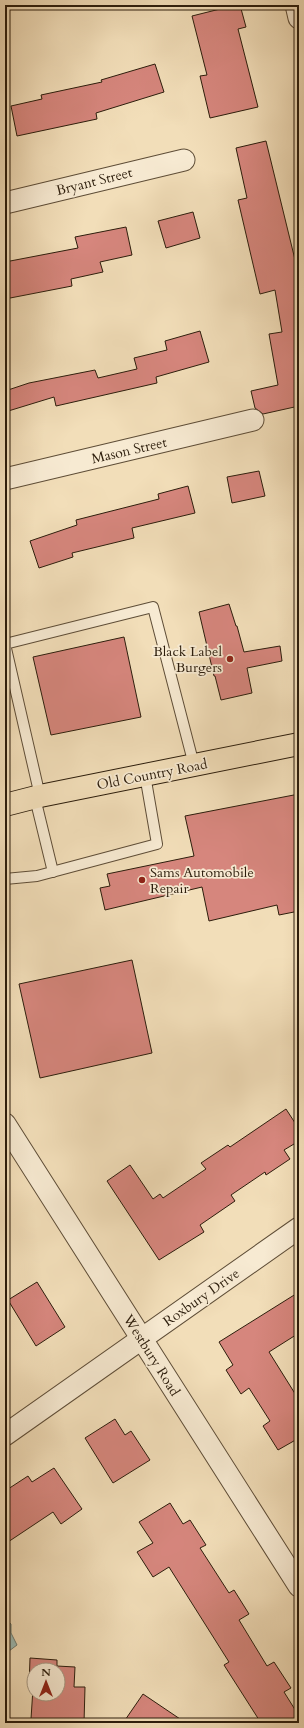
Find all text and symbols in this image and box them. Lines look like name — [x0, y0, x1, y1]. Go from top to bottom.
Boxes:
street label: Bryant Street — [54, 163, 135, 200]
street label: Mason Street — [90, 432, 169, 468]
place label: Black Label Burgers — [153, 642, 222, 677]
marker: Black Label Burgers — [225, 654, 235, 664]
street label: Old Country Road — [95, 754, 210, 795]
place label: Sams Automobile Repair — [150, 863, 254, 898]
marker: Sams Automobile Repair — [137, 875, 147, 885]
street label: Roxbury Drive — [159, 1264, 243, 1331]
street label: Westbury Road — [118, 1310, 185, 1400]
north arrow — [26, 1662, 66, 1702]
text: N — [41, 1665, 51, 1680]

